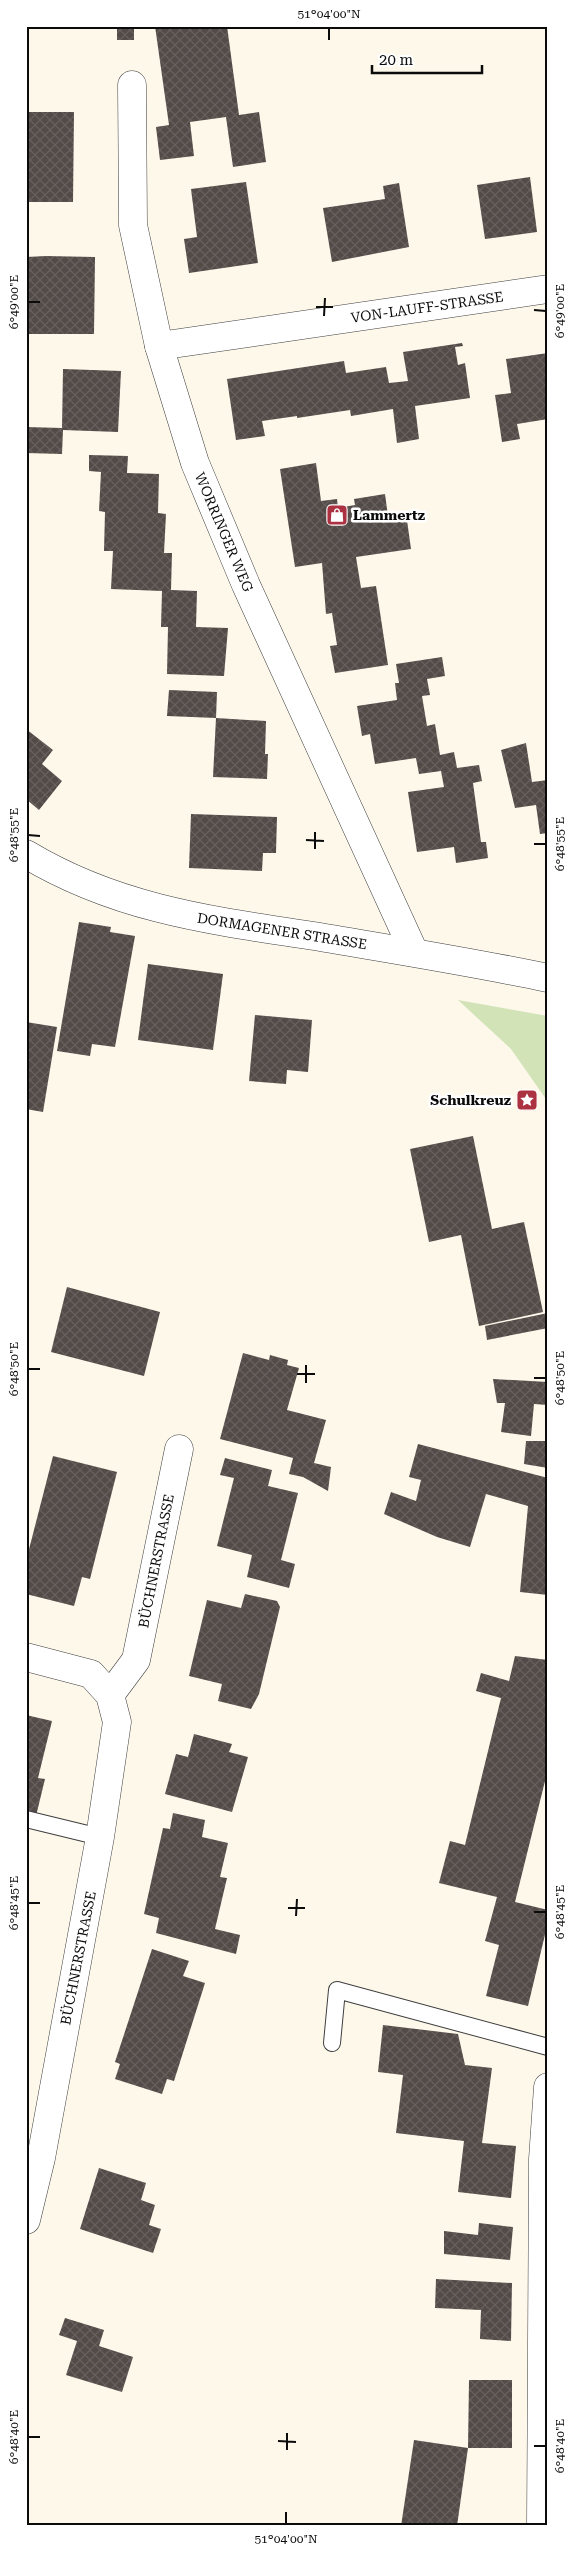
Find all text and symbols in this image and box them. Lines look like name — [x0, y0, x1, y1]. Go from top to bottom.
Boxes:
text: 51°04'00"N — [297, 7, 361, 21]
scale bar — [372, 42, 482, 74]
text: 20 m — [379, 51, 414, 69]
text: 6°49'00"E — [7, 275, 21, 329]
text: 6°49'00"E — [553, 284, 567, 338]
street label: VON-LAUFF-STRASSE — [350, 288, 504, 326]
street label: WORRINGER WEG — [192, 470, 256, 594]
shop icon: Lammertz — [325, 503, 349, 527]
place label: Lammertz — [353, 507, 425, 523]
text: 6°48'55"E — [7, 808, 21, 862]
text: 6°48'55"E — [553, 817, 567, 871]
street label: DORMAGENER STRASSE — [196, 910, 368, 952]
place icon: Schulkreuz — [515, 1088, 539, 1112]
place label: Schulkreuz — [430, 1092, 511, 1108]
text: 6°48'50"E — [7, 1342, 21, 1396]
text: 6°48'50"E — [553, 1351, 567, 1405]
street label: BÜCHNERSTRASSE — [135, 1493, 177, 1629]
text: 6°48'45"E — [7, 1876, 21, 1930]
text: 6°48'45"E — [553, 1885, 567, 1939]
street label: BÜCHNERSTRASSE — [57, 1890, 99, 2026]
text: 6°48'40"E — [7, 2410, 21, 2464]
text: 6°48'40"E — [553, 2419, 567, 2473]
text: 51°04'00"N — [254, 2532, 318, 2546]

